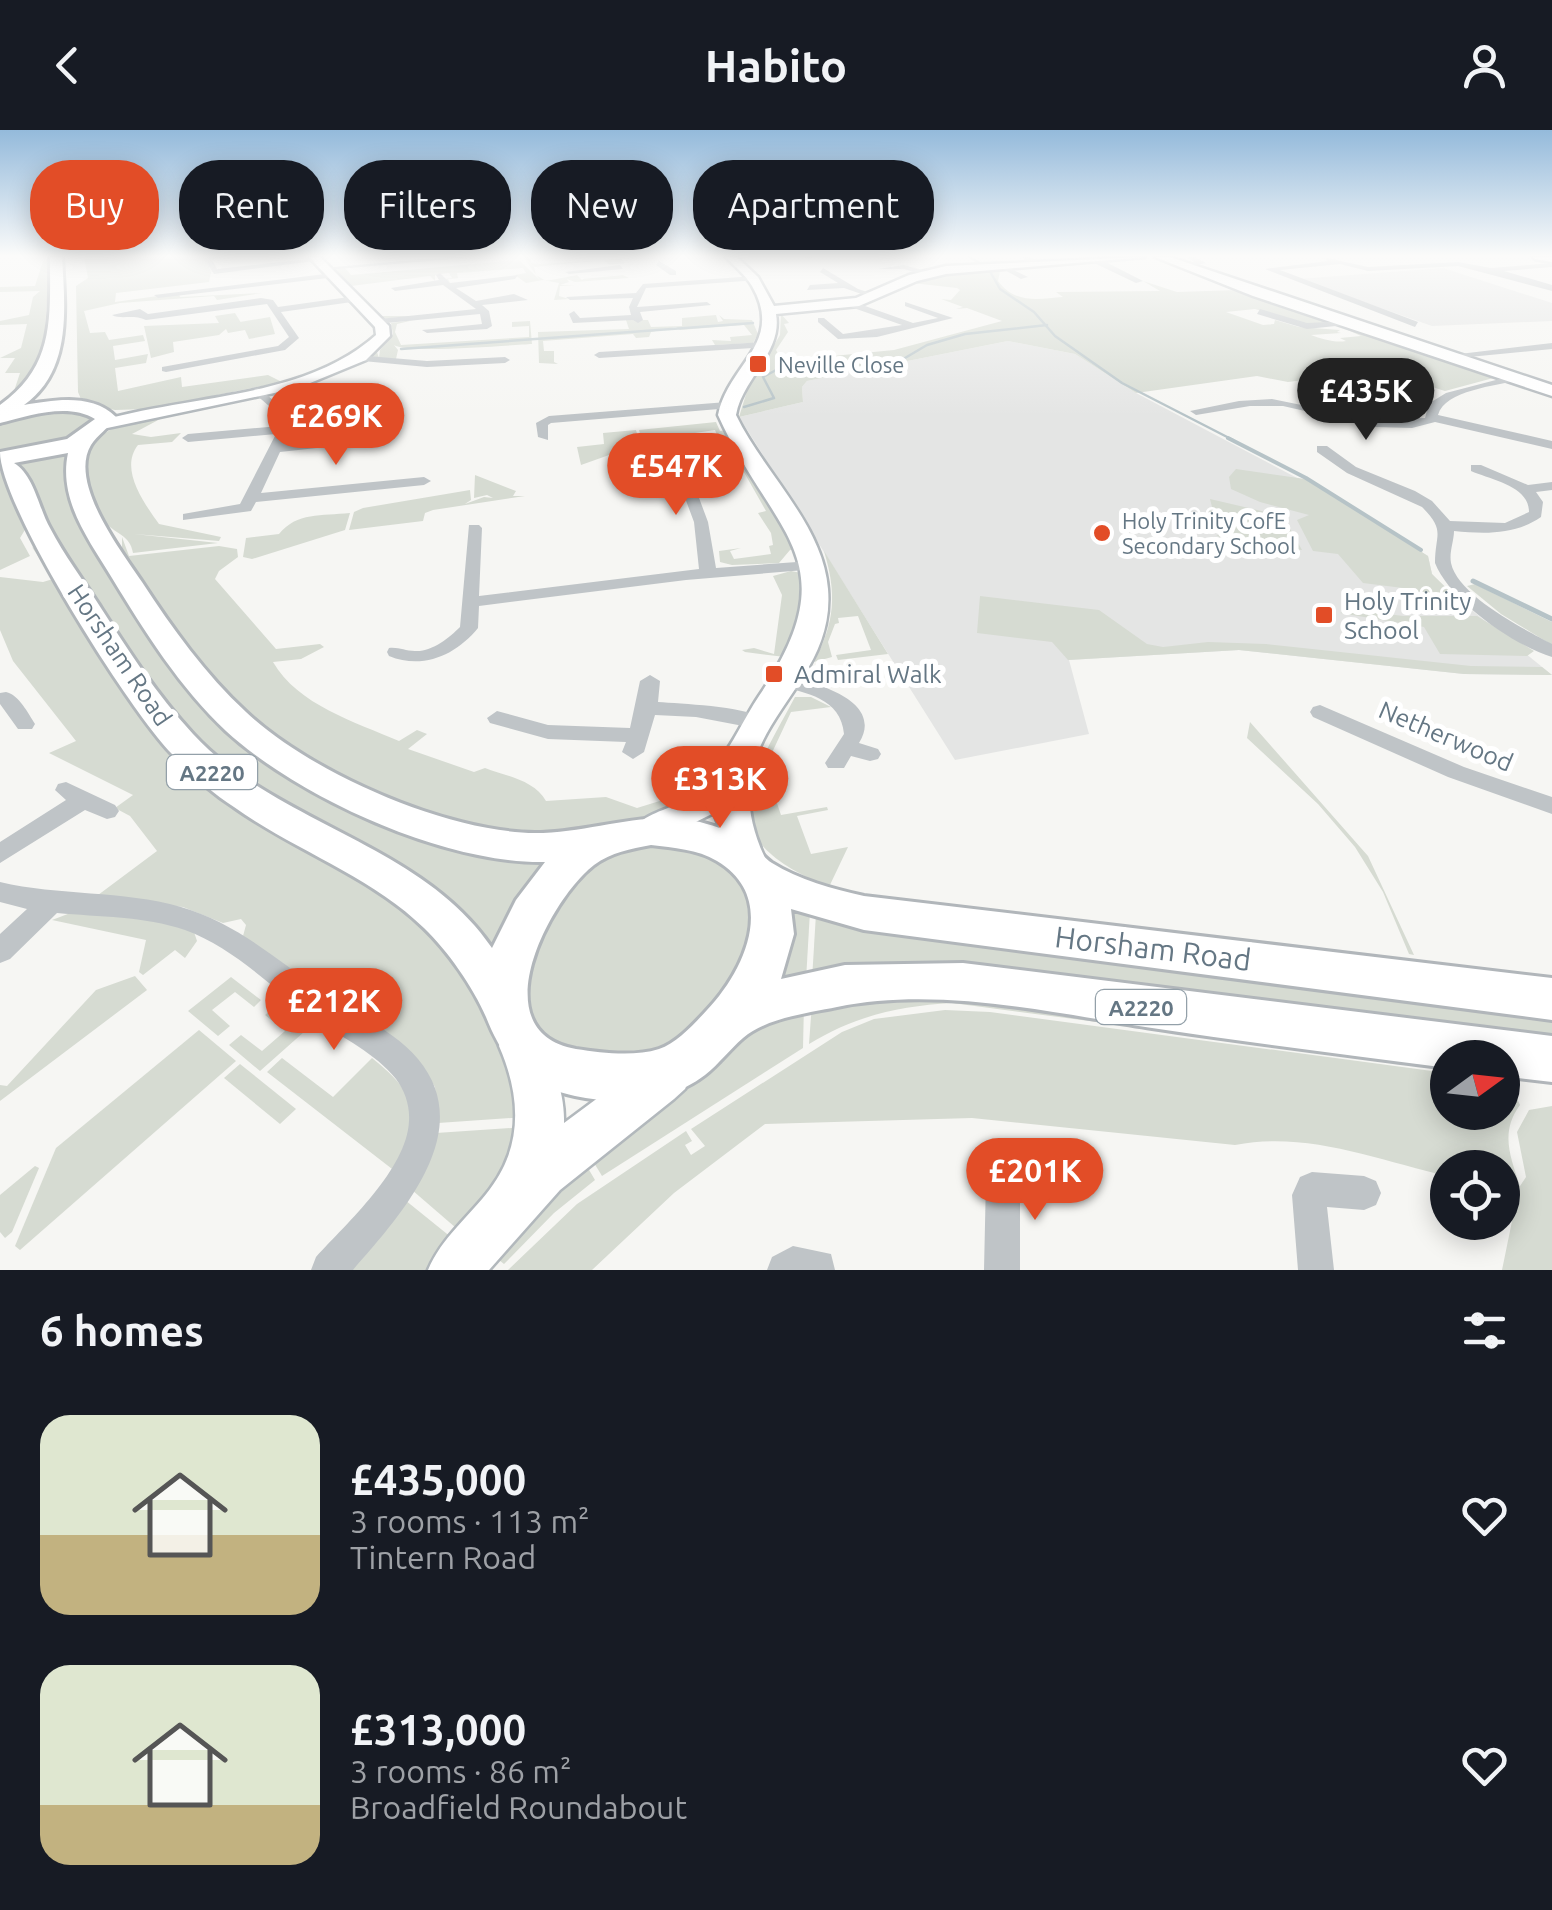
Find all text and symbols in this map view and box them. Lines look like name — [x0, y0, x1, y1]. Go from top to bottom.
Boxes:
icon: back — [40, 38, 95, 93]
icon: person — [1457, 38, 1512, 93]
text: Habito — [705, 40, 847, 91]
chip: Buy — [30, 160, 159, 250]
chip: Rent — [179, 160, 324, 250]
chip: Filters — [344, 160, 511, 250]
chip: New — [531, 160, 673, 250]
chip: Apartment — [693, 160, 934, 250]
place label: Neville Close — [778, 352, 904, 377]
marker: Neville Close — [747, 353, 769, 375]
pin: £435K — [1296, 358, 1436, 443]
text: £435K — [1319, 372, 1413, 408]
pin: £269K — [266, 383, 406, 468]
text: £269K — [289, 397, 383, 433]
pin: £547K — [606, 433, 746, 518]
text: £547K — [629, 447, 723, 483]
place label: Holy Trinity CofE Secondary School — [1122, 508, 1296, 558]
marker: Holy Trinity CofE Secondary School — [1091, 522, 1113, 544]
street label: Horsham Road — [62, 579, 178, 731]
place label: Holy Trinity School — [1344, 587, 1471, 644]
marker: Holy Trinity School — [1313, 604, 1335, 626]
place label: Admiral Walk — [794, 660, 942, 688]
marker: Admiral Walk — [763, 663, 785, 685]
street label: Netherwood — [1375, 695, 1517, 777]
pin: £313K — [650, 746, 790, 831]
road number: A2220 — [167, 755, 257, 789]
text: £313K — [673, 760, 767, 796]
street label: Horsham Road — [1053, 919, 1253, 977]
pin: £212K — [264, 968, 404, 1053]
text: £212K — [287, 982, 381, 1018]
road number: A2220 — [1096, 990, 1186, 1024]
north arrow — [1430, 1040, 1520, 1130]
map controls — [1430, 1040, 1520, 1240]
pin: £201K — [965, 1138, 1105, 1223]
button: locate — [1430, 1150, 1520, 1240]
text: £201K — [988, 1152, 1082, 1188]
icon: filters — [1457, 1303, 1512, 1358]
text: 6 homes — [40, 1307, 204, 1354]
icon: home — [120, 1455, 240, 1575]
text: £435,000 — [350, 1456, 526, 1503]
icon: heart — [1457, 1488, 1512, 1543]
text: 3 rooms · 113 m² — [350, 1503, 590, 1539]
text: Tintern Road — [350, 1539, 536, 1575]
icon: home — [120, 1705, 240, 1825]
text: £313,000 — [350, 1706, 526, 1753]
icon: heart — [1457, 1738, 1512, 1793]
text: 3 rooms · 86 m² — [350, 1753, 571, 1789]
text: Broadfield Roundabout — [350, 1789, 687, 1825]

